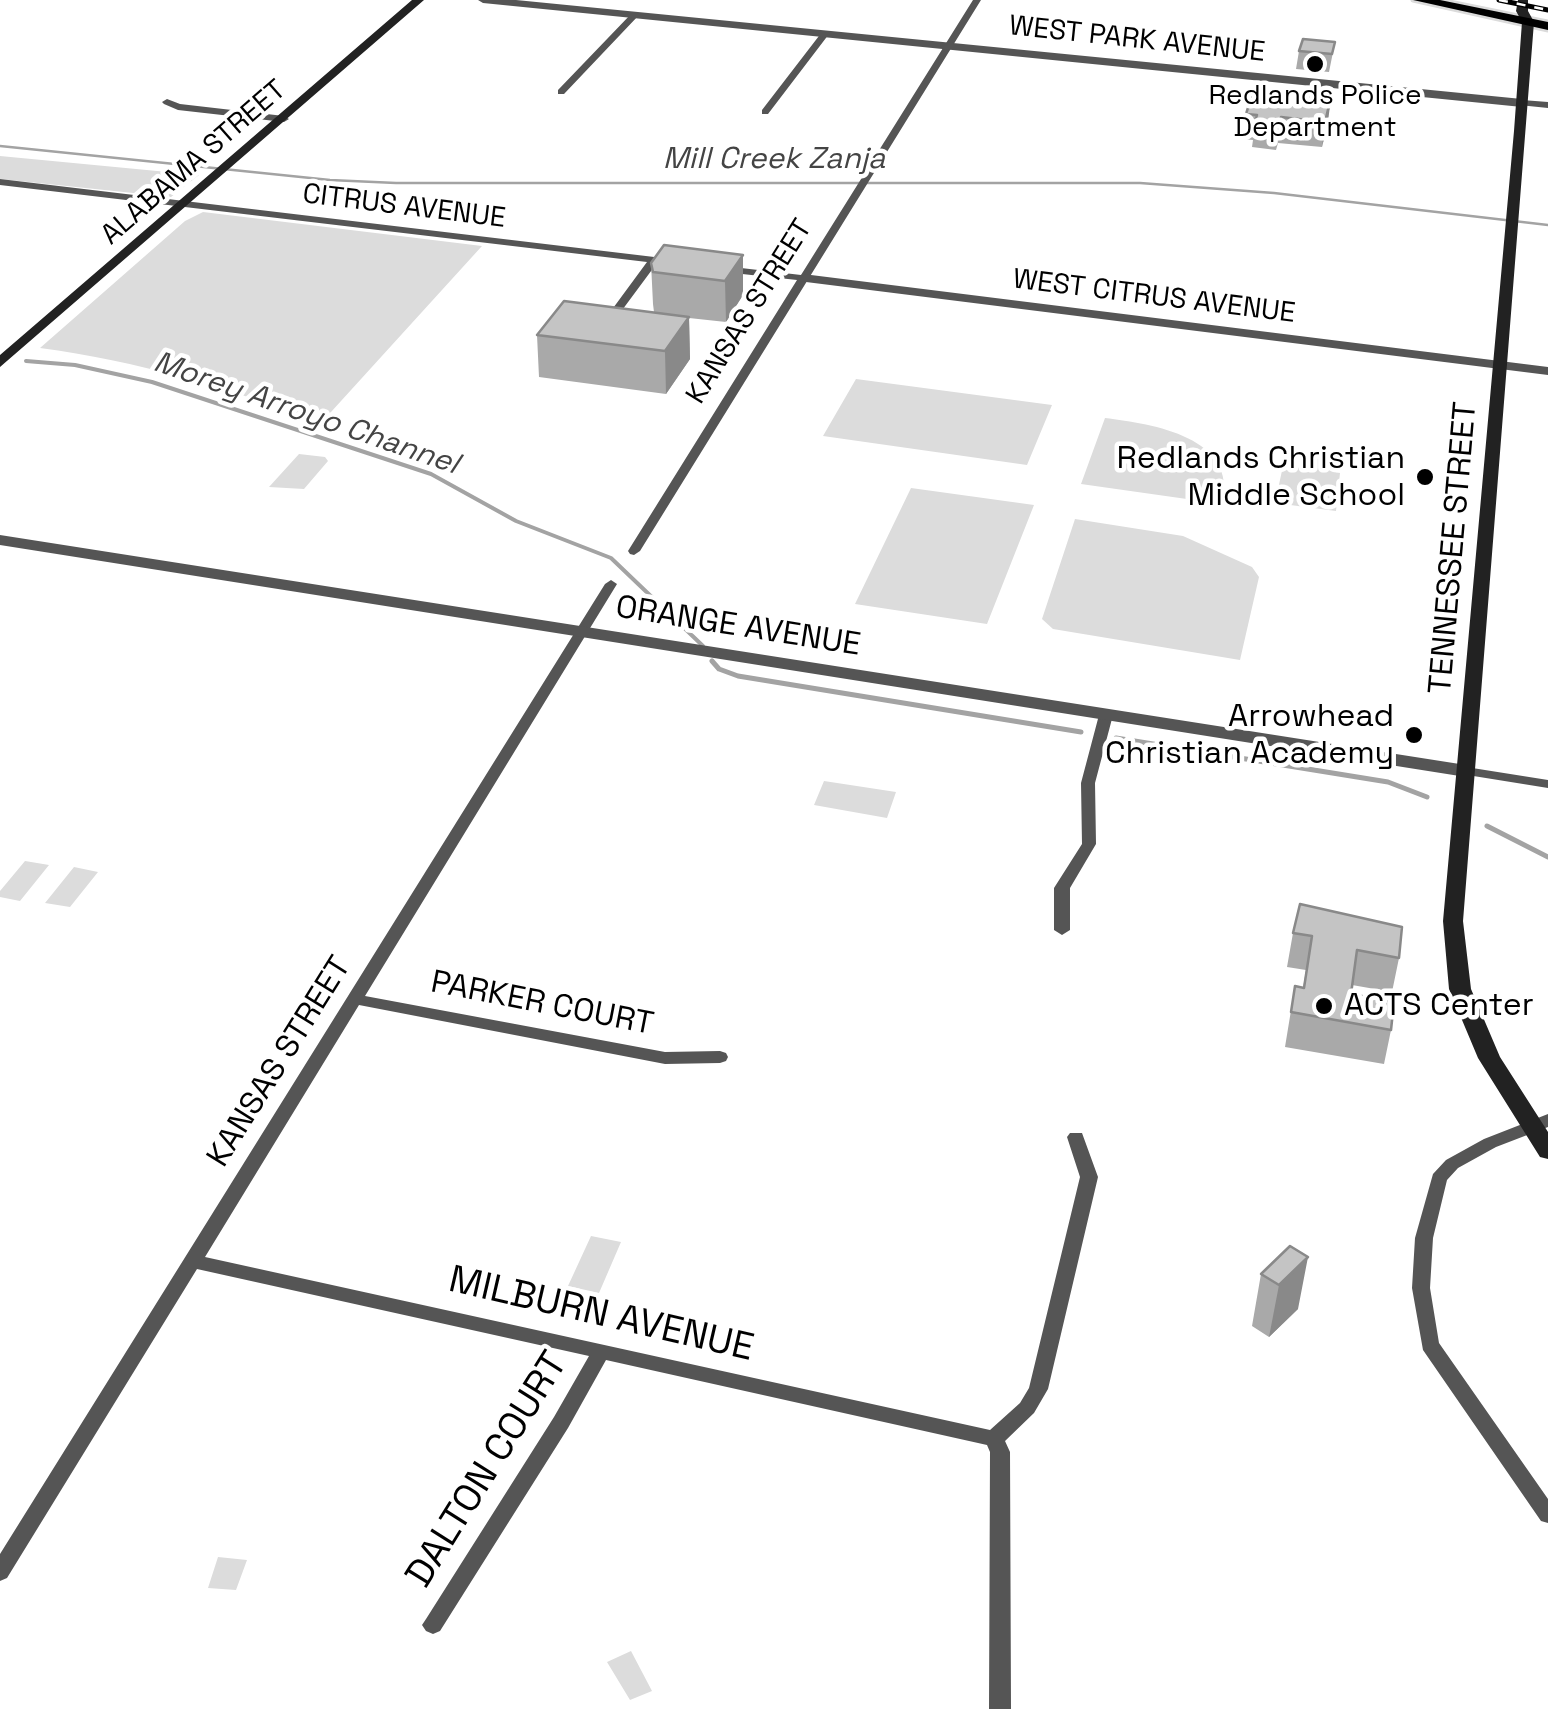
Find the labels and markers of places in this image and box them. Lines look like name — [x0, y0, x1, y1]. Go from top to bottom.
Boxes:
marker: Redlands Police Department — [1304, 53, 1326, 75]
place label: Redlands Police Department — [1208, 79, 1422, 145]
place label: Redlands Christian Middle School — [1117, 440, 1405, 515]
marker: Redlands Christian Middle School — [1414, 466, 1436, 488]
place label: Arrowhead Christian Academy — [1105, 698, 1394, 773]
marker: Arrowhead Christian Academy — [1403, 724, 1425, 746]
place label: ACTS Center — [1344, 987, 1534, 1025]
marker: ACTS Center — [1313, 995, 1335, 1017]

